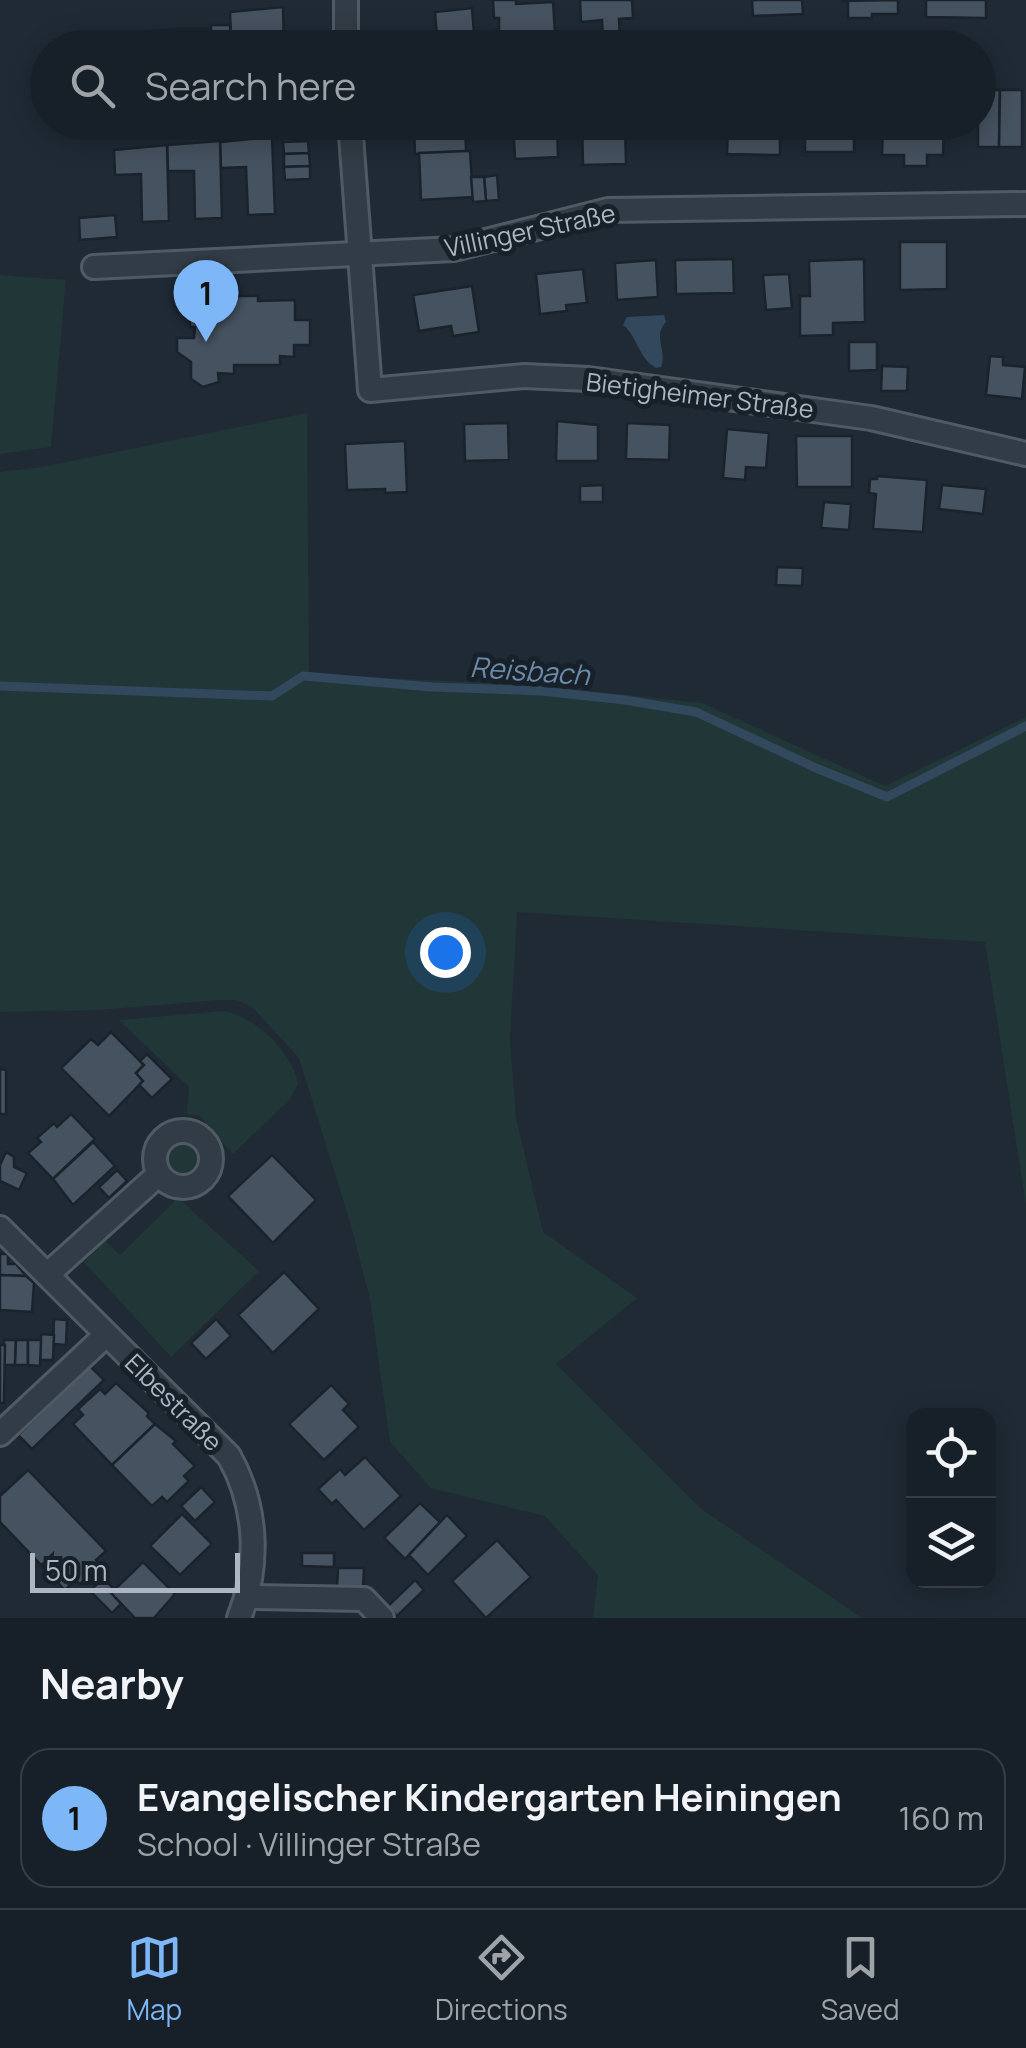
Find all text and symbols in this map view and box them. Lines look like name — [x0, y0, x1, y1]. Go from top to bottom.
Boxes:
search box — [30, 30, 996, 140]
icon: search — [65, 58, 120, 113]
text: Search here — [145, 59, 356, 111]
street label: Villinger Straße — [441, 195, 619, 265]
pin: 1 — [174, 260, 238, 342]
street label: Bietigheimer Straße — [584, 364, 816, 426]
water label: Reisbach — [469, 647, 592, 693]
your location — [420, 927, 471, 978]
street label: Elbestraße — [118, 1346, 230, 1458]
map controls — [906, 1408, 996, 1588]
button: locate — [906, 1408, 996, 1498]
button: layers — [906, 1498, 996, 1588]
scale bar — [30, 1548, 240, 1592]
text: 50 m — [45, 1551, 108, 1589]
text: Nearby — [40, 1654, 184, 1712]
text: Evangelischer Kindergarten Heiningen — [137, 1770, 842, 1822]
text: 1 — [67, 1796, 82, 1840]
text: 160 m — [899, 1796, 984, 1840]
text: School · Villinger Straße — [137, 1822, 481, 1866]
tab: Map — [126, 1930, 182, 2028]
tab: Directions — [435, 1930, 568, 2028]
tab: Saved — [821, 1930, 900, 2028]

